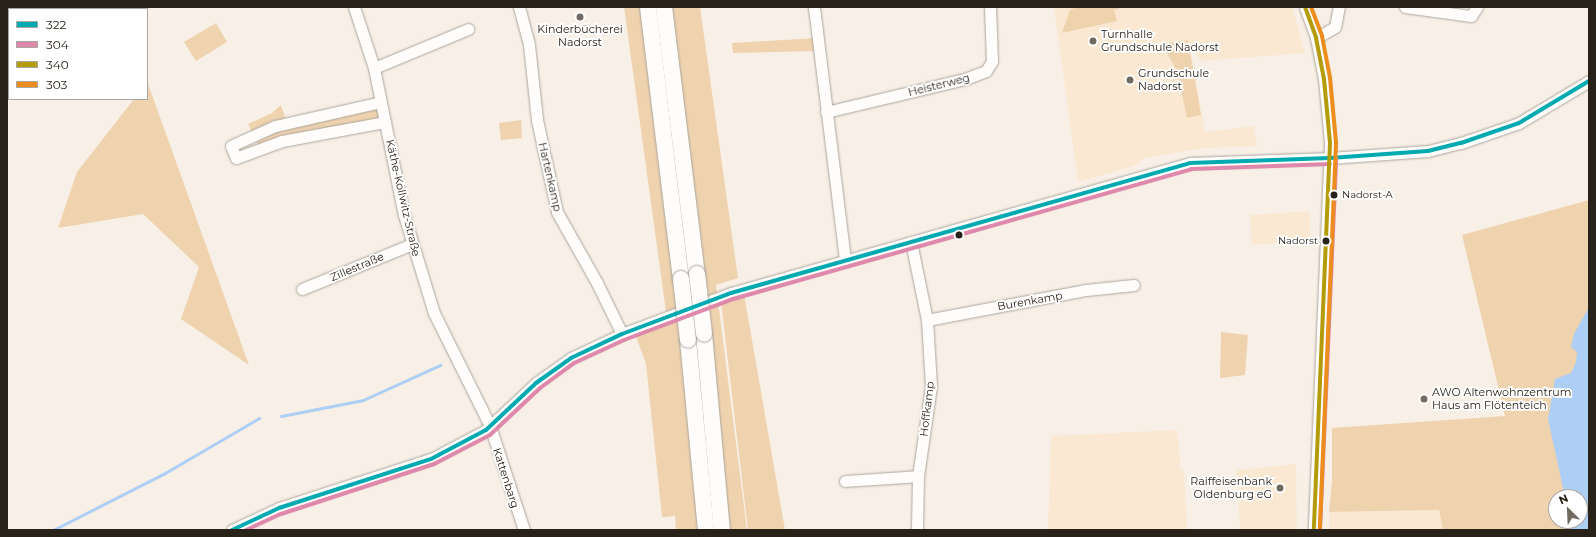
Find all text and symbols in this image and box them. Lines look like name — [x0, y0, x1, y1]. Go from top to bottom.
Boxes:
legend — [8, 8, 148, 100]
marker: Kinderbücherei Nadorst — [575, 12, 585, 22]
text: 322 — [46, 17, 66, 32]
place label: Kinderbücherei Nadorst — [537, 23, 623, 49]
place label: Turnhalle Grundschule Nadorst — [1101, 28, 1219, 54]
marker: Turnhalle Grundschule Nadorst — [1088, 36, 1098, 46]
text: 304 — [46, 37, 69, 52]
text: 340 — [46, 57, 69, 72]
place label: Grundschule Nadorst — [1138, 67, 1209, 93]
street label: Heisterweg — [907, 71, 971, 99]
marker: Grundschule Nadorst — [1125, 75, 1135, 85]
text: 303 — [46, 77, 67, 92]
street label: Käthe-Kollwitz-Straße — [383, 138, 423, 258]
street label: Hartenkamp — [536, 141, 564, 213]
place label: Nadorst-A — [1342, 189, 1393, 201]
marker: Nadorst-A — [1329, 190, 1339, 200]
unlabelled marker — [954, 230, 964, 240]
place label: Nadorst — [1278, 235, 1318, 247]
marker: Nadorst — [1321, 236, 1331, 246]
street label: Zillestraße — [328, 250, 386, 284]
street label: Burenkamp — [996, 289, 1064, 313]
street label: Hoffkamp — [917, 381, 937, 437]
place label: AWO Altenwohnzentrum Haus am Flötenteich — [1432, 386, 1571, 412]
marker: AWO Altenwohnzentrum Haus am Flötenteich — [1419, 394, 1429, 404]
street label: Kattenbarg — [490, 446, 522, 510]
place label: Raiffeisenbank Oldenburg eG — [1190, 475, 1272, 501]
marker: Raiffeisenbank Oldenburg eG — [1275, 483, 1285, 493]
north arrow — [1548, 489, 1588, 529]
text: N — [1557, 491, 1570, 507]

